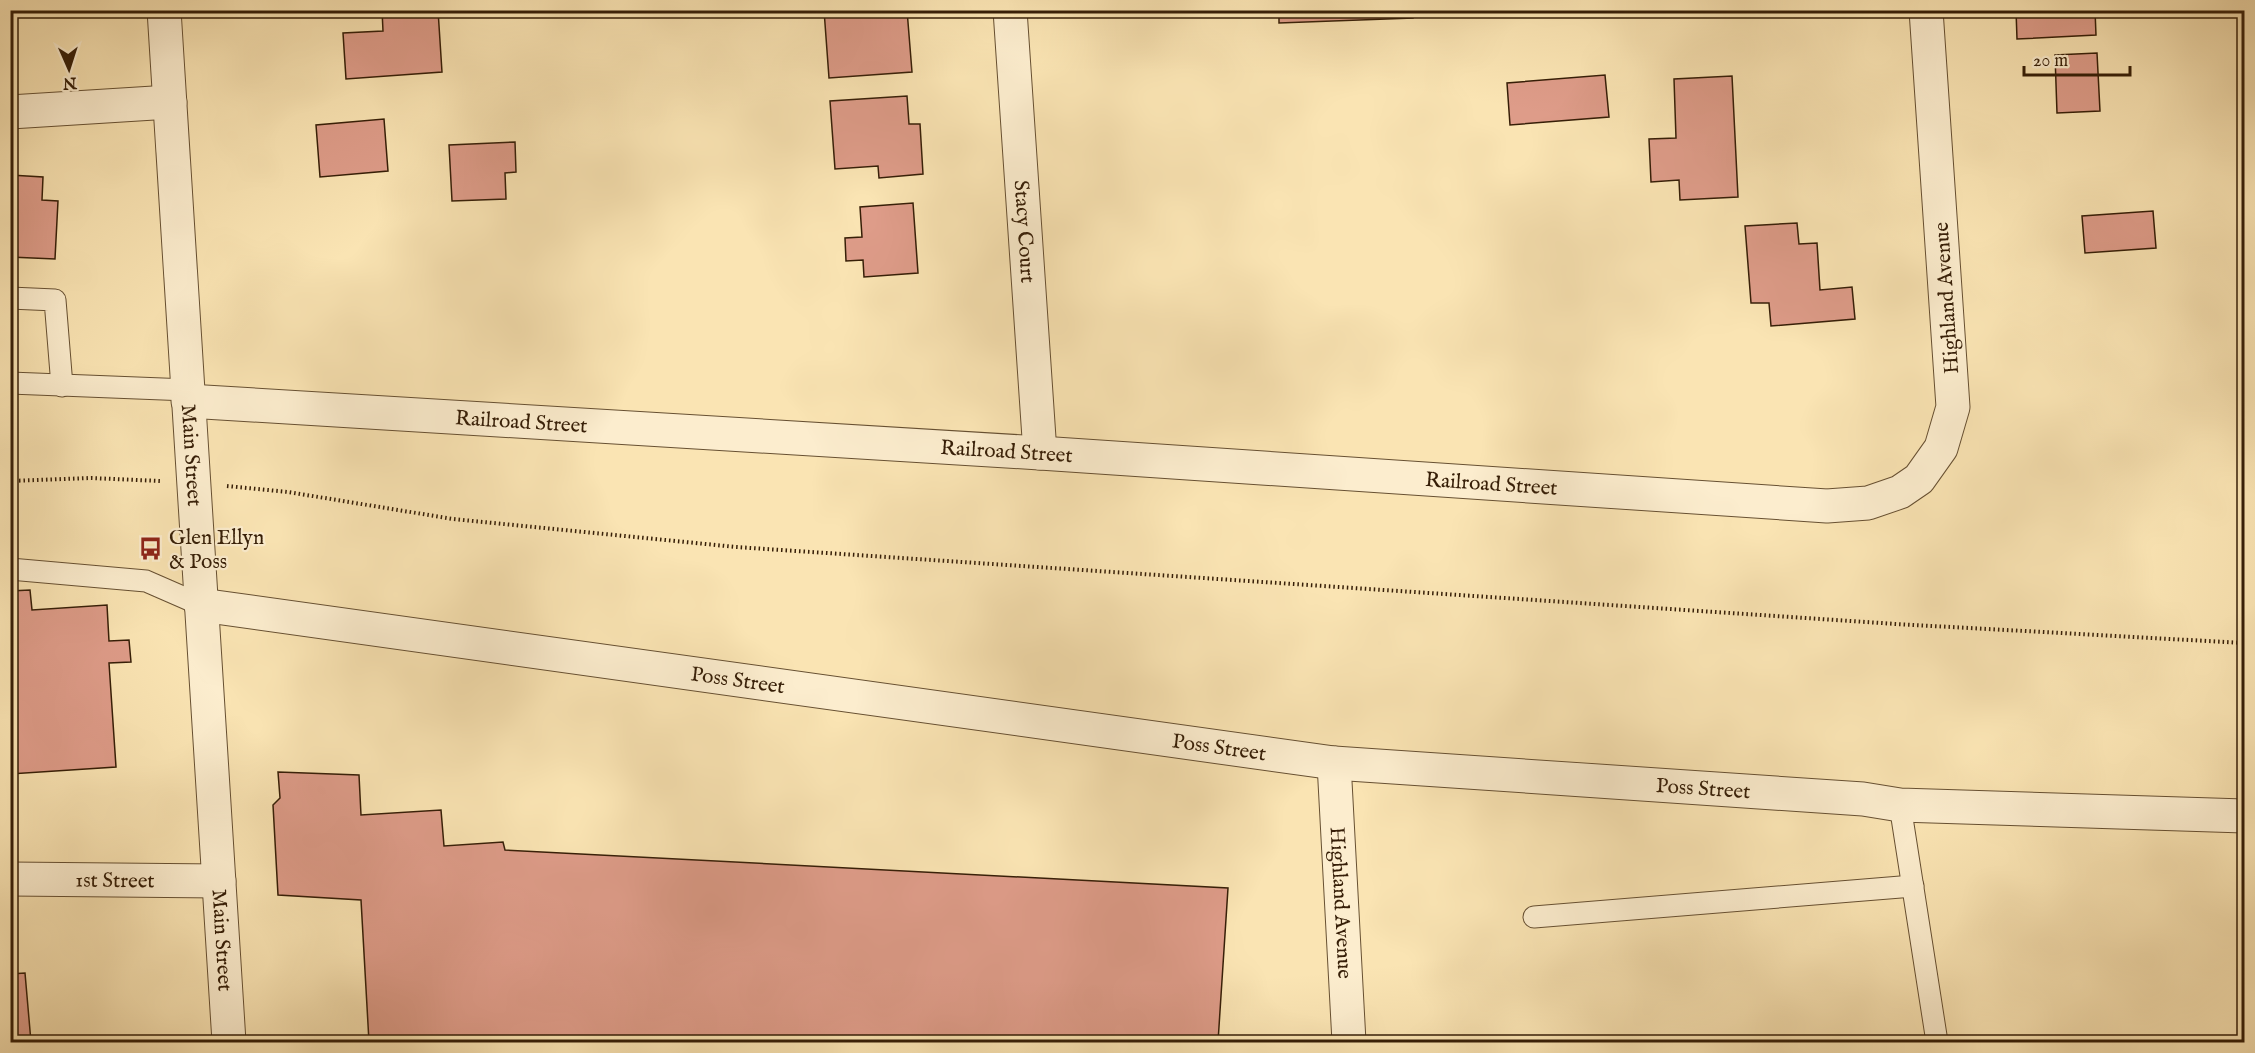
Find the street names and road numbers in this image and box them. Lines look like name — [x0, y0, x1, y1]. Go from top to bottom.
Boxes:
street label: Stacy Court — [1007, 179, 1040, 284]
street label: Highland Avenue — [1929, 221, 1966, 375]
street label: Main Street — [174, 403, 207, 507]
street label: Railroad Street — [454, 405, 588, 440]
street label: Railroad Street — [939, 435, 1073, 470]
street label: Railroad Street — [1424, 467, 1558, 503]
street label: Poss Street — [689, 661, 786, 701]
street label: Poss Street — [1170, 729, 1268, 768]
street label: Poss Street — [1655, 773, 1751, 806]
street label: Highland Avenue — [1322, 826, 1358, 980]
street label: 1st Street — [75, 868, 155, 895]
street label: Main Street — [204, 888, 238, 992]

